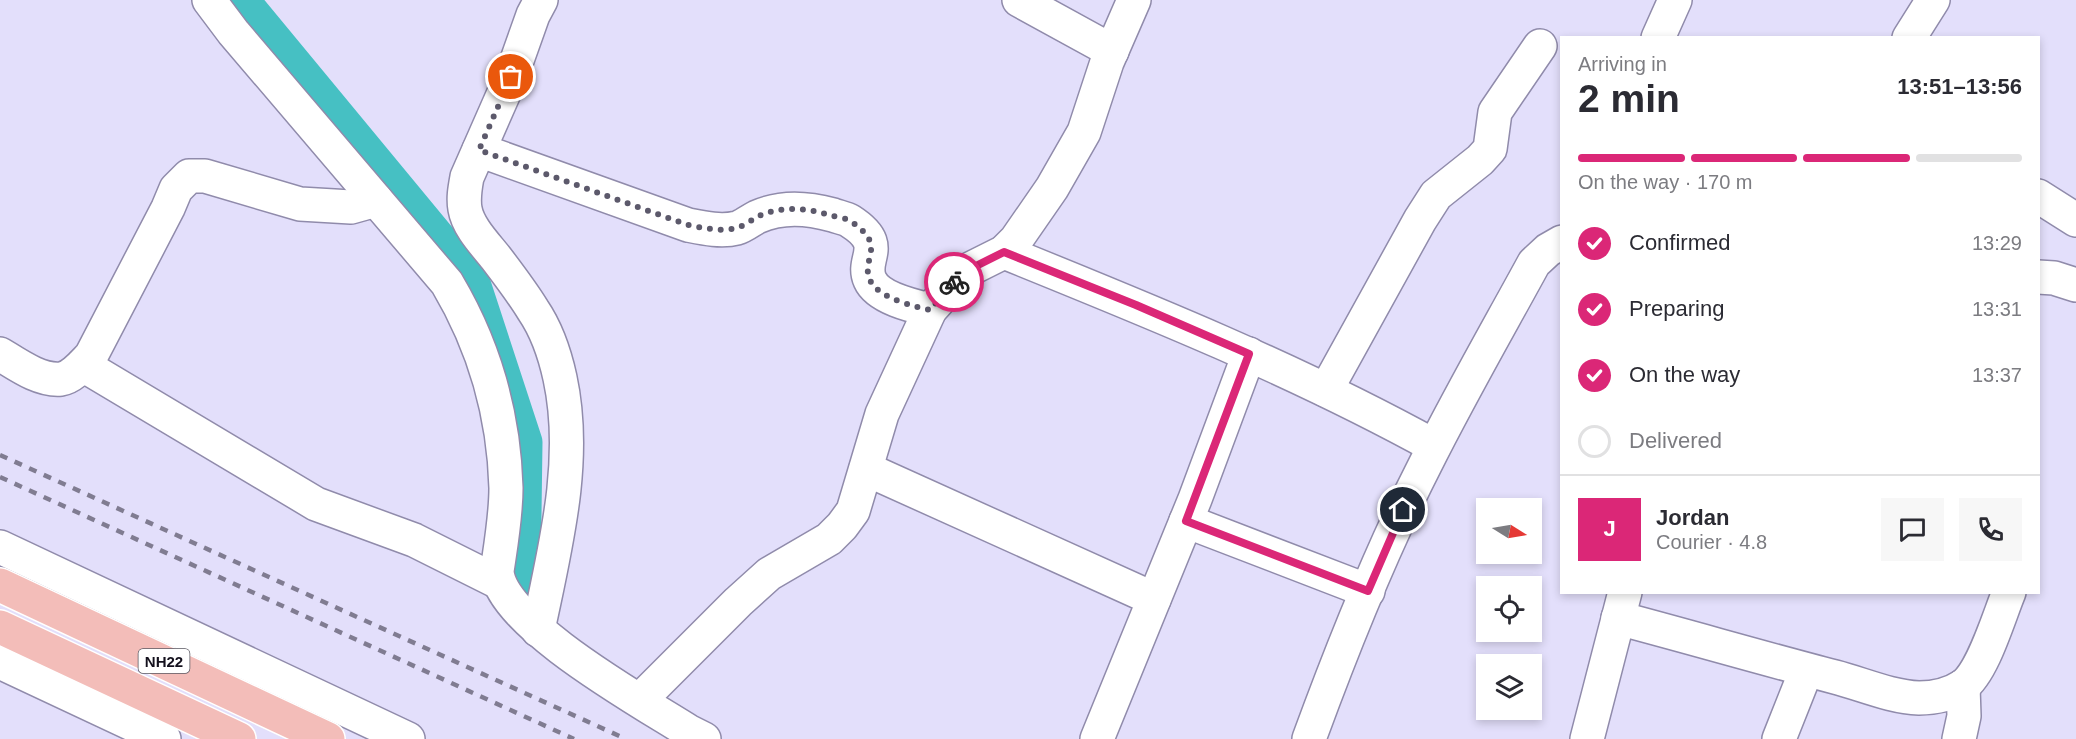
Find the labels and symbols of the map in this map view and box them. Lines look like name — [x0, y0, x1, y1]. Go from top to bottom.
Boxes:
pin — [485, 51, 536, 102]
courier — [924, 252, 984, 312]
pin — [1377, 484, 1428, 535]
north arrow — [1476, 498, 1542, 564]
road number: NH22 — [138, 649, 190, 673]

